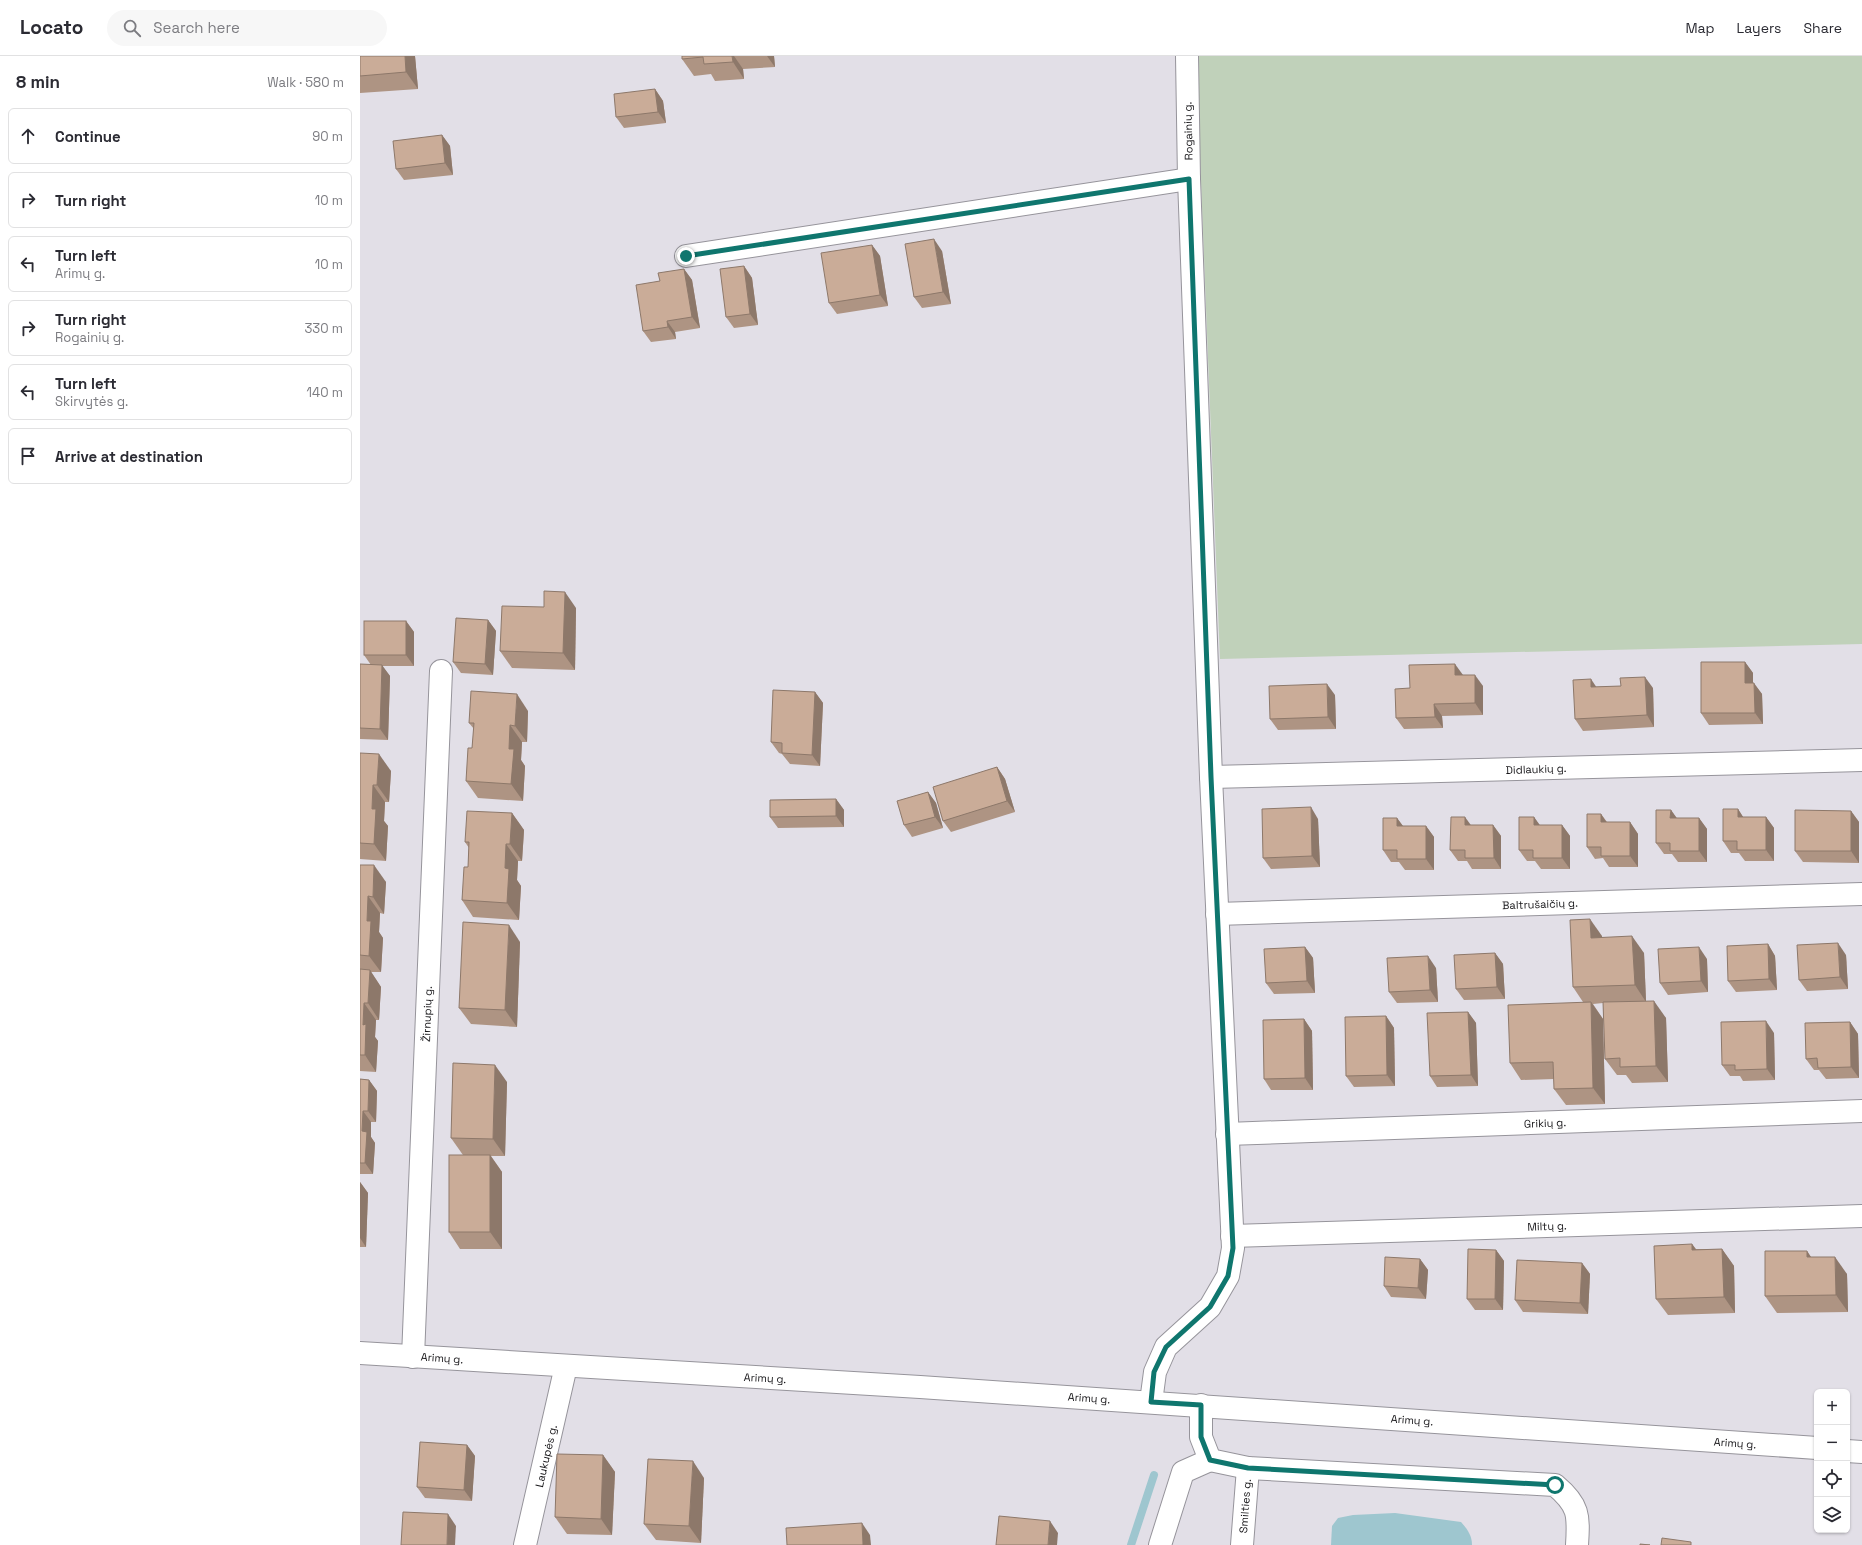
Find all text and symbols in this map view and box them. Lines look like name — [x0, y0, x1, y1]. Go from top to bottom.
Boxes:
search box — [107, 10, 387, 46]
text: Locato — [20, 15, 83, 40]
icon: search — [121, 17, 143, 39]
text: Search here — [153, 18, 240, 37]
text: Map — [1685, 19, 1715, 37]
text: Layers — [1737, 19, 1781, 37]
text: Share — [1803, 19, 1842, 37]
text: 8 min — [16, 71, 60, 93]
text: Walk · 580 m — [267, 74, 344, 91]
street label: Rogainių g. — [1180, 101, 1196, 160]
icon: ahead — [17, 125, 39, 147]
text: Continue — [55, 127, 121, 146]
text: 90 m — [312, 128, 343, 145]
icon: right — [17, 189, 39, 211]
text: Turn right — [55, 191, 126, 210]
text: 10 m — [315, 192, 343, 209]
text: Turn left — [55, 246, 117, 265]
route end — [677, 247, 695, 265]
icon: left — [17, 253, 39, 275]
text: 10 m — [315, 256, 343, 273]
text: Arimų g. — [55, 265, 105, 282]
text: Turn right — [55, 310, 126, 329]
icon: right — [17, 317, 39, 339]
text: 330 m — [304, 320, 343, 337]
text: Rogainių g. — [55, 329, 124, 346]
text: Turn left — [55, 374, 117, 393]
icon: left — [17, 381, 39, 403]
text: 140 m — [307, 384, 343, 401]
text: Skirvytės g. — [55, 393, 128, 410]
icon: arrive — [17, 445, 39, 467]
text: Arrive at destination — [55, 447, 203, 466]
street label: Didlaukių g. — [1505, 761, 1567, 777]
street label: Baltrušaičių g. — [1502, 896, 1578, 912]
street label: Žirnupių g. — [419, 986, 435, 1042]
street label: Grikių g. — [1524, 1115, 1567, 1131]
street label: Miltų g. — [1527, 1218, 1567, 1234]
street label: Arimų g. — [420, 1350, 464, 1366]
street label: Arimų g. — [743, 1370, 787, 1386]
map controls — [1814, 1389, 1850, 1533]
button: + — [1814, 1389, 1850, 1425]
street label: Arimų g. — [1067, 1390, 1111, 1406]
street label: Arimų g. — [1390, 1412, 1434, 1428]
street label: Laukupės g. — [532, 1423, 560, 1489]
button: − — [1814, 1425, 1850, 1461]
street label: Arimų g. — [1713, 1435, 1757, 1451]
button: locate — [1814, 1461, 1850, 1497]
route start — [1546, 1476, 1564, 1494]
street label: Smilties g. — [1236, 1478, 1254, 1534]
button: layers — [1814, 1497, 1850, 1533]

